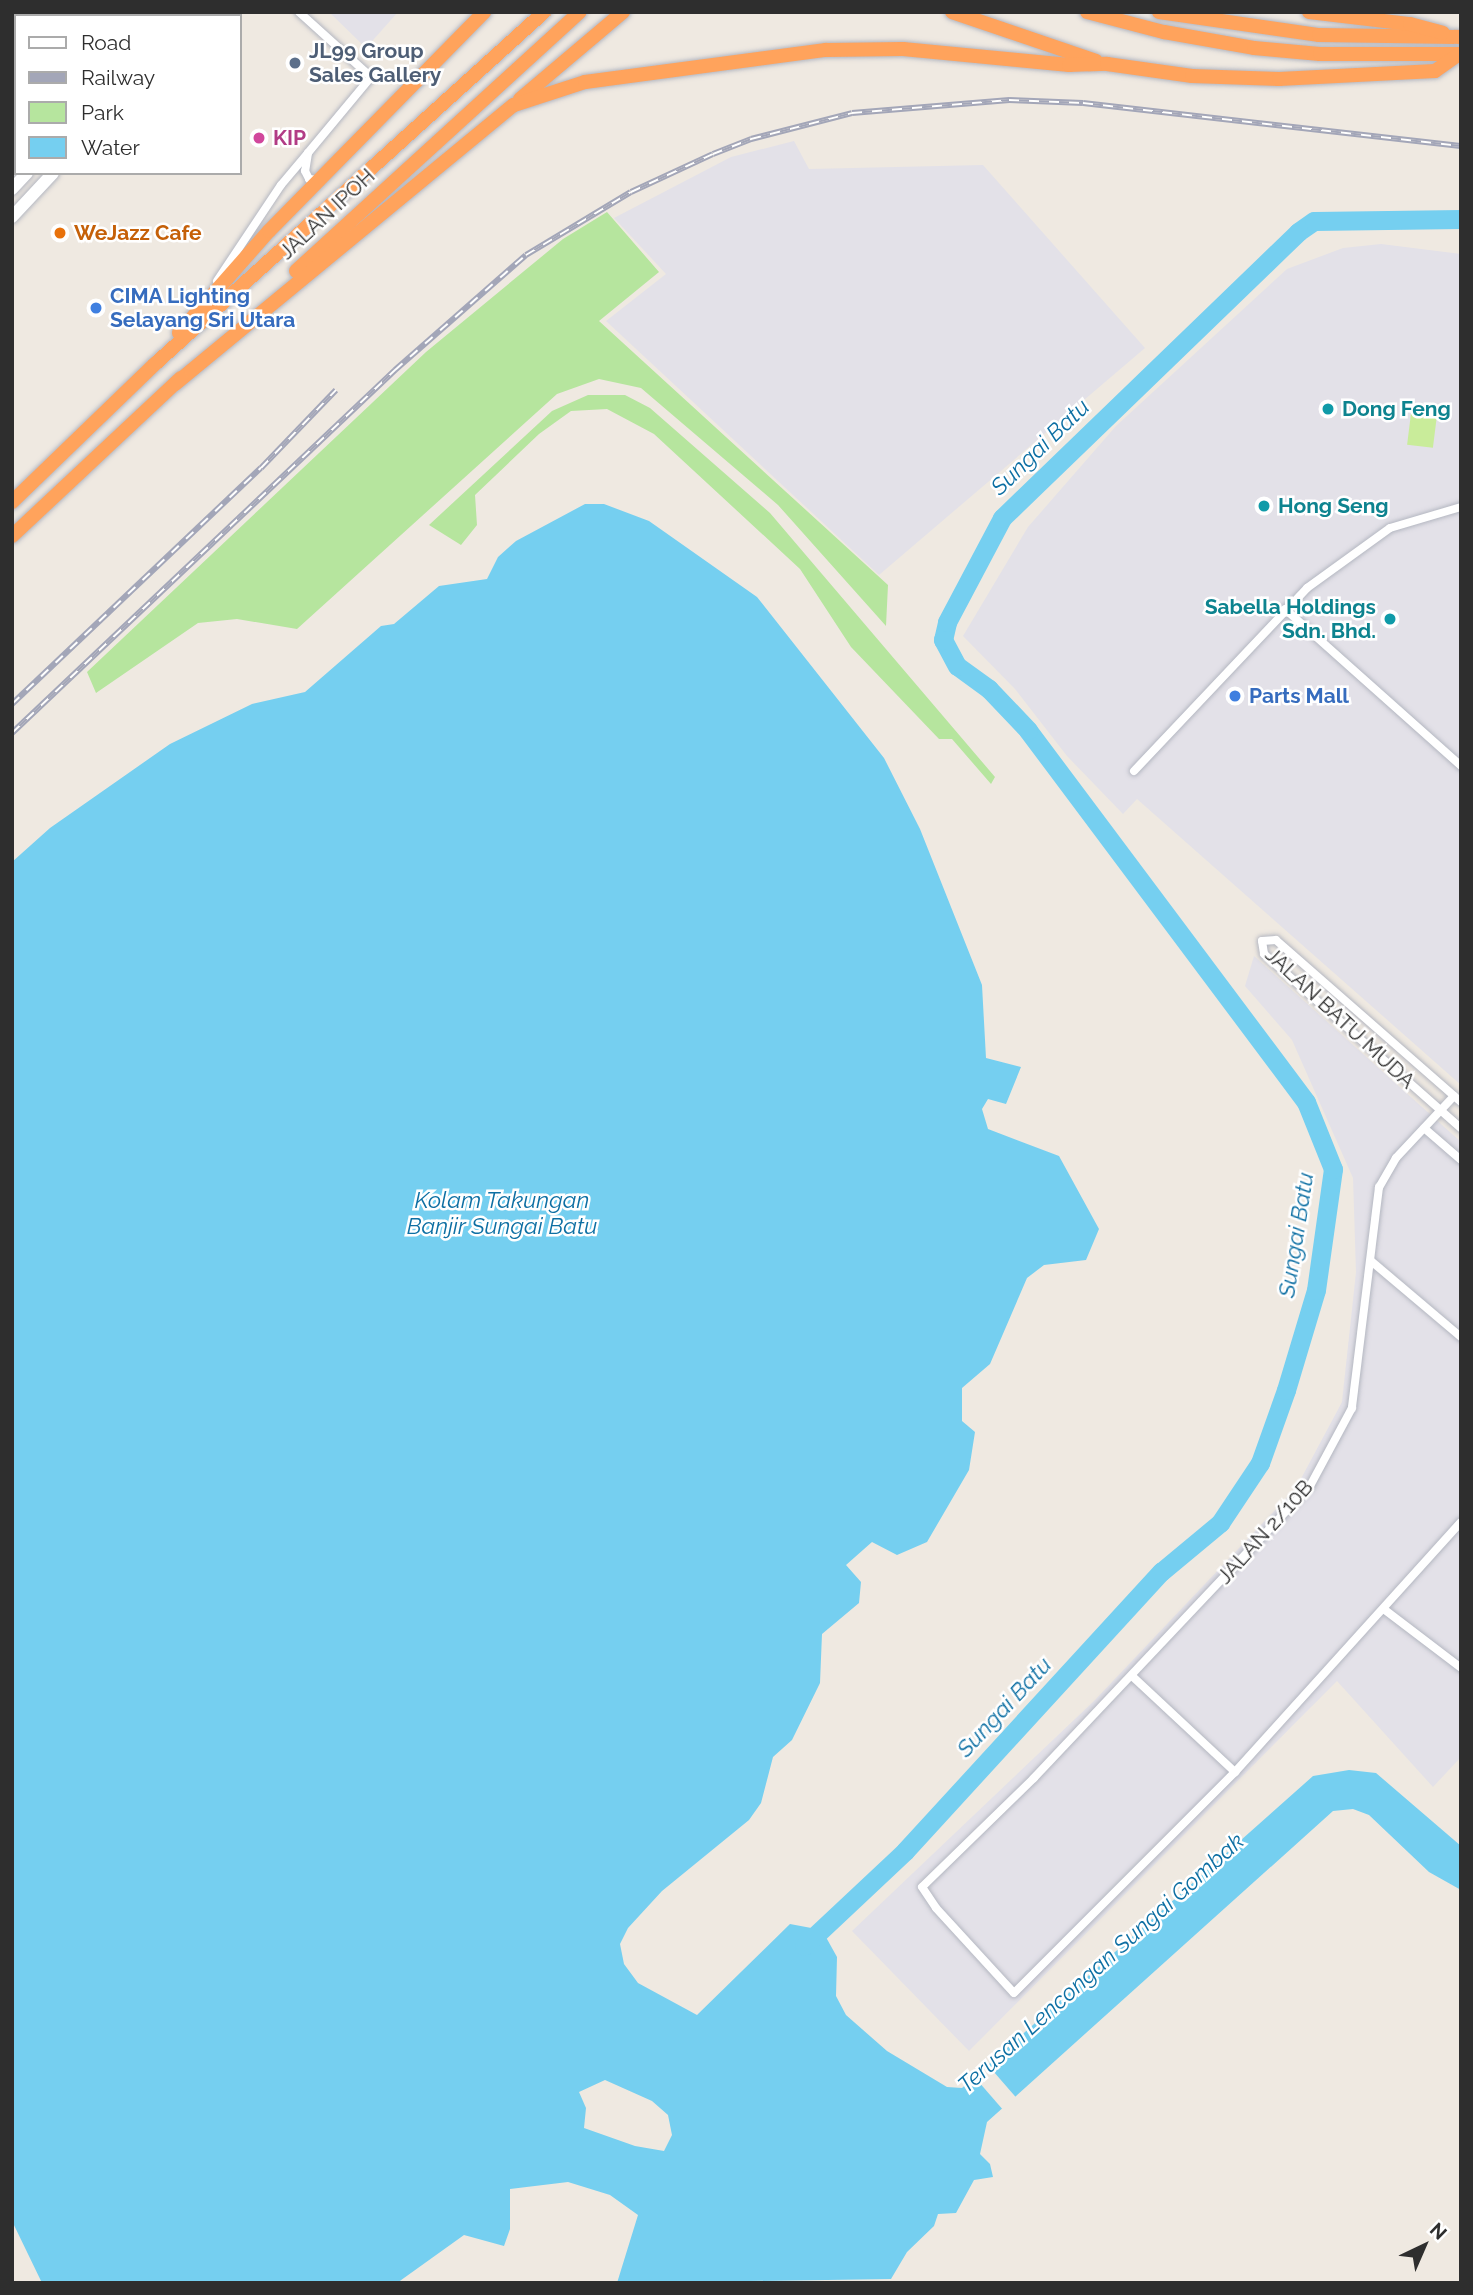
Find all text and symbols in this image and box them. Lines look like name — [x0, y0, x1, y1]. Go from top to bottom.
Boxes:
legend — [14, 14, 242, 175]
text: Road — [81, 30, 131, 55]
place label: JL99 Group Sales Gallery — [309, 38, 441, 88]
marker: JL99 Group Sales Gallery — [287, 55, 303, 71]
text: Railway — [81, 65, 155, 90]
text: Park — [81, 100, 124, 125]
place label: KIP — [273, 125, 306, 151]
marker: KIP — [251, 130, 267, 146]
text: Water — [81, 135, 140, 160]
street label: JALAN IPOH — [274, 163, 380, 265]
place label: WeJazz Cafe — [74, 220, 202, 246]
marker: WeJazz Cafe — [52, 225, 68, 241]
place label: CIMA Lighting Selayang Sri Utara — [110, 283, 295, 333]
marker: CIMA Lighting Selayang Sri Utara — [88, 300, 104, 316]
water label: Sungai Batu — [985, 393, 1095, 501]
place label: Dong Feng — [1342, 396, 1451, 422]
marker: Dong Feng — [1320, 401, 1336, 417]
place label: Hong Seng — [1278, 493, 1389, 519]
marker: Hong Seng — [1256, 498, 1272, 514]
place label: Sabella Holdings Sdn. Bhd. — [1205, 594, 1376, 644]
marker: Sabella Holdings Sdn. Bhd. — [1382, 611, 1398, 627]
place label: Parts Mall — [1249, 683, 1349, 709]
marker: Parts Mall — [1227, 688, 1243, 704]
street label: JALAN BATU MUDA — [1260, 942, 1420, 1094]
water label: Sungai Batu — [1272, 1171, 1320, 1299]
water label: Kolam Takungan Banjir Sungai Batu — [406, 1186, 598, 1240]
street label: JALAN 2/10B — [1212, 1475, 1318, 1589]
water label: Sungai Batu — [951, 1651, 1057, 1763]
water label: Terusan Lencongan Sungai Gombak — [952, 1827, 1250, 2099]
north arrow — [1389, 2211, 1459, 2281]
text: N — [1426, 2218, 1451, 2244]

